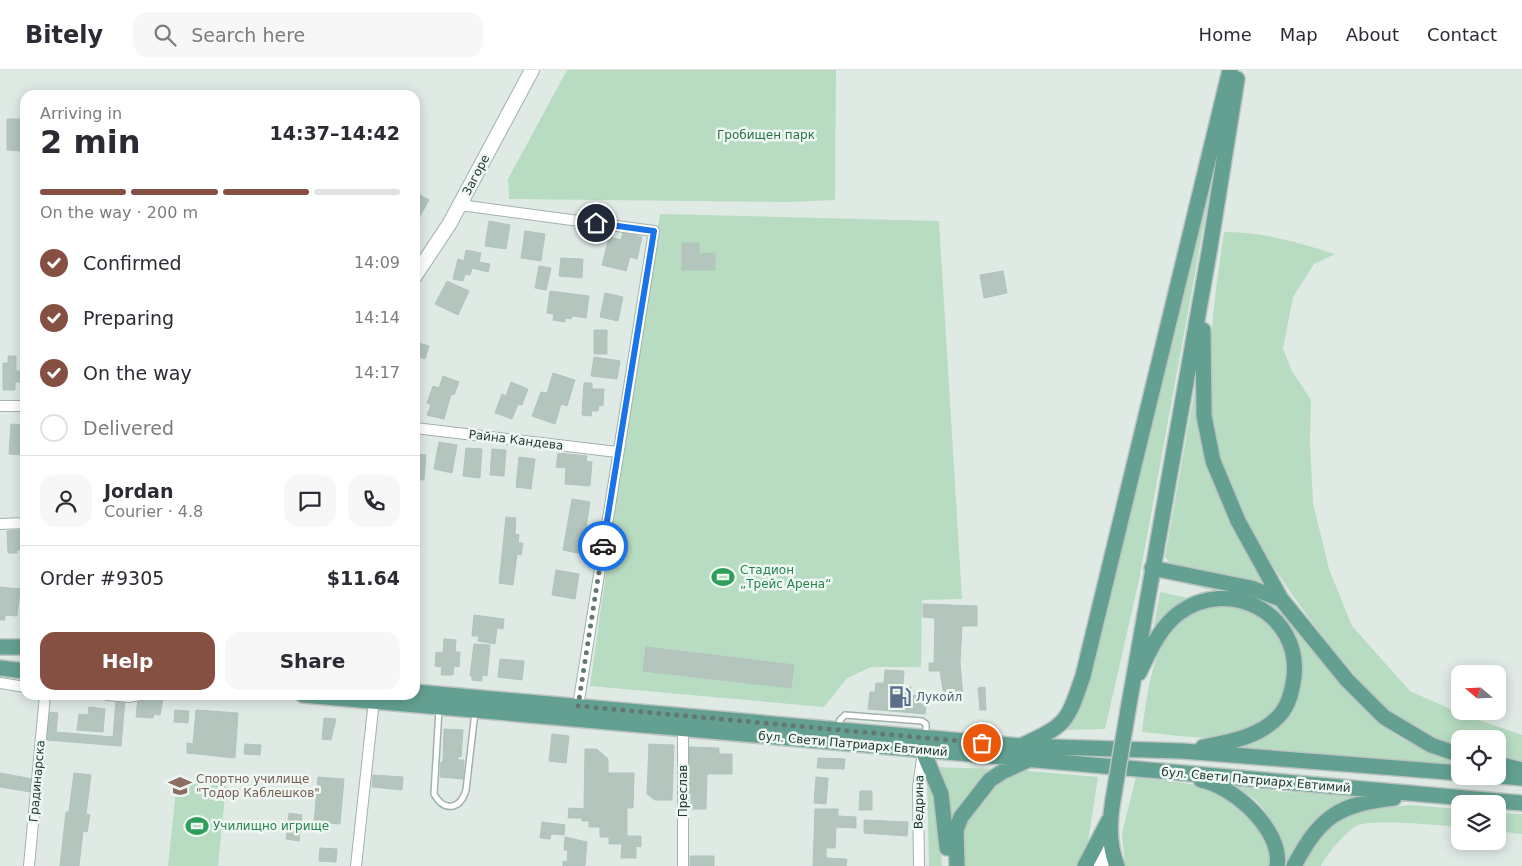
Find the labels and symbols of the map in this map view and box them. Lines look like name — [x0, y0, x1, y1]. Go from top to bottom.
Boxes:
park label: Гробищен парк — [717, 128, 815, 142]
street label: Загоре — [460, 152, 492, 198]
pin — [575, 202, 617, 244]
street label: Райна Кандева — [468, 427, 564, 453]
courier — [578, 521, 628, 571]
place label: Стадион „Трейс Арена“ — [740, 563, 831, 591]
sports icon: Стадион „Трейс Арена“ — [710, 564, 736, 590]
north arrow — [1451, 665, 1506, 720]
fuel station icon: Лукойл — [887, 684, 913, 710]
place label: Лукойл — [916, 690, 962, 704]
pin — [961, 722, 1003, 764]
street label: бул. Свети Патриарх Евтимий — [758, 729, 948, 759]
street label: Градинарска — [26, 739, 48, 823]
street label: Преслав — [676, 765, 690, 817]
street label: бул. Свети Патриарх Евтимий — [1161, 765, 1351, 795]
place label: Спортно училище "Тодор Каблешков" — [196, 772, 320, 800]
school or university icon: Спортно училище "Тодор Каблешков" — [167, 773, 193, 799]
street label: Ведрина — [912, 775, 926, 829]
sports icon: Училищно игрище — [184, 813, 210, 839]
place label: Училищно игрище — [213, 819, 329, 833]

